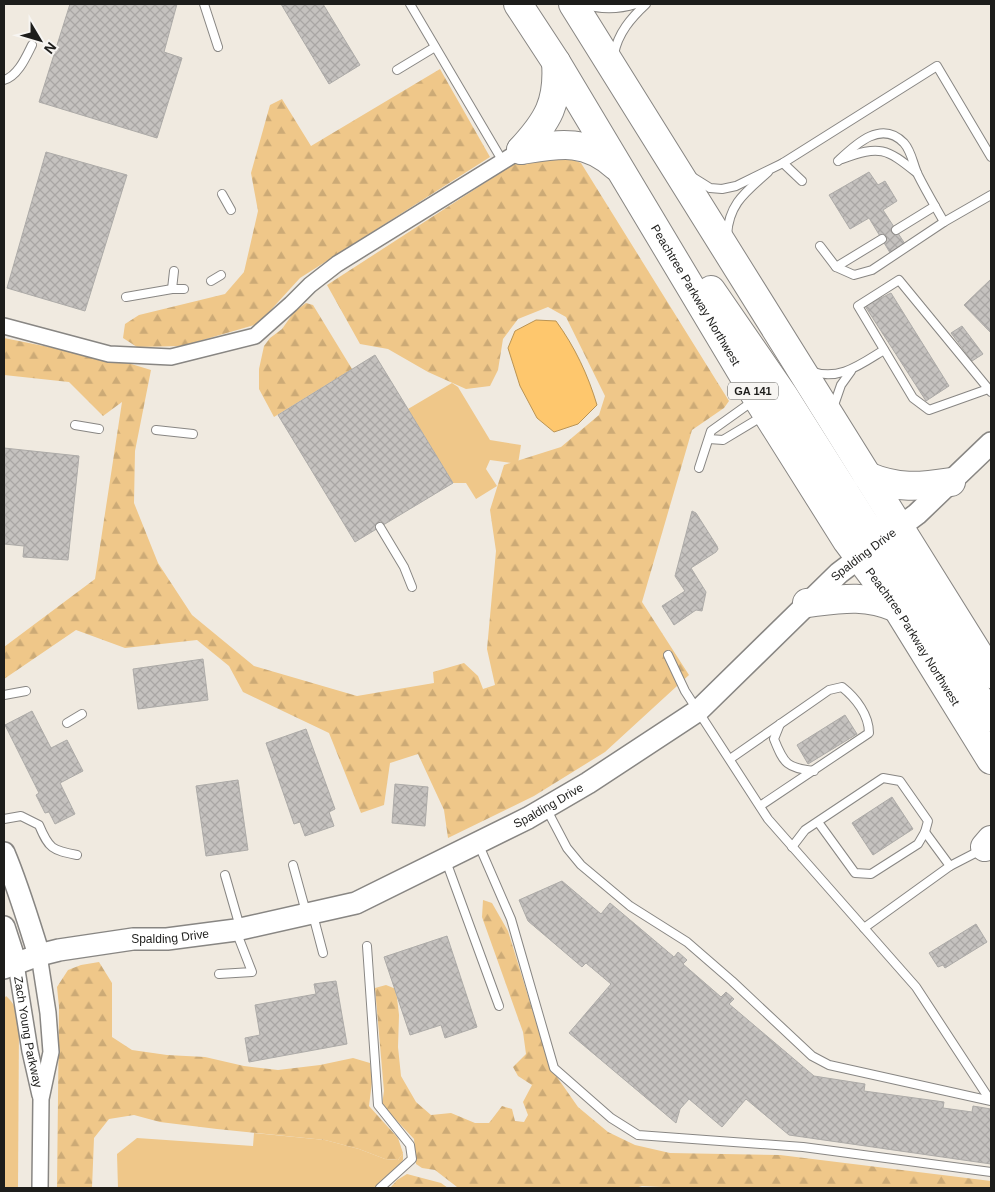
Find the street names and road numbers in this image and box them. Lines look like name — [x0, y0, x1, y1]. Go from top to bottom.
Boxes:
street label: Peachtree Parkway Northwest — [648, 222, 743, 369]
road number: GA 141 — [728, 382, 778, 400]
street label: Spalding Drive — [828, 525, 899, 584]
street label: Peachtree Parkway Northwest — [863, 565, 963, 709]
street label: Spalding Drive — [511, 780, 586, 831]
street label: Spalding Drive — [131, 927, 210, 946]
street label: Zach Young Parkway — [11, 975, 45, 1089]

